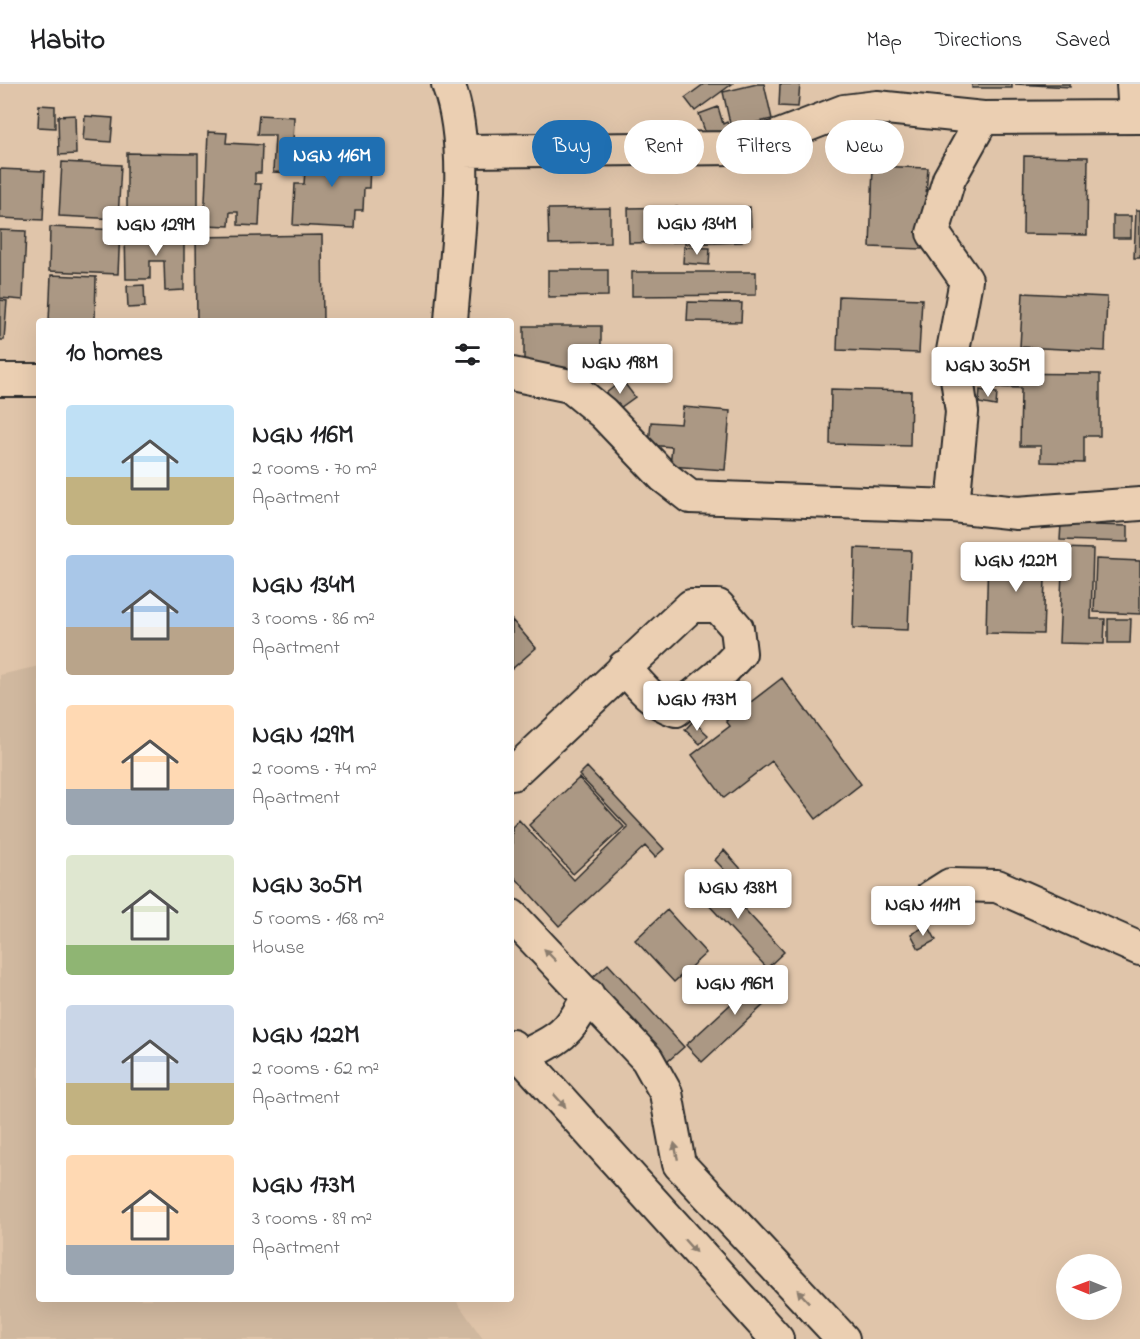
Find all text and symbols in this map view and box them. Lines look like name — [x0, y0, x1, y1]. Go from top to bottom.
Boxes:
text: Habito — [30, 21, 105, 62]
text: Map — [866, 26, 902, 56]
text: Directions — [935, 26, 1022, 56]
text: Saved — [1055, 26, 1110, 56]
chip: Buy — [532, 120, 612, 174]
chip: Rent — [624, 120, 704, 174]
chip: Filters — [716, 120, 813, 174]
chip: New — [825, 120, 904, 174]
pin: NGN 116M — [270, 137, 394, 188]
text: NGN 116M — [293, 142, 371, 171]
pin: NGN 134M — [635, 205, 759, 256]
pin: NGN 129M — [94, 206, 218, 257]
text: NGN 134M — [657, 210, 737, 239]
text: NGN 129M — [117, 211, 196, 240]
text: 10 homes — [66, 335, 163, 373]
icon: filters — [451, 338, 484, 371]
pin: NGN 198M — [558, 344, 682, 395]
pin: NGN 305M — [926, 347, 1050, 398]
text: NGN 198M — [582, 349, 658, 378]
text: NGN 305M — [945, 352, 1031, 381]
text: NGN 116M — [252, 417, 354, 455]
icon: home — [114, 429, 186, 501]
text: 2 rooms · 70 m² — [252, 455, 377, 484]
text: Apartment — [252, 484, 340, 513]
pin: NGN 122M — [954, 542, 1078, 593]
text: NGN 122M — [975, 547, 1057, 576]
text: NGN 134M — [252, 567, 355, 605]
icon: home — [114, 579, 186, 651]
text: 3 rooms · 86 m² — [252, 605, 375, 634]
text: Apartment — [252, 634, 340, 663]
pin: NGN 173M — [635, 681, 759, 732]
text: NGN 173M — [657, 686, 737, 715]
text: NGN 129M — [252, 717, 355, 755]
icon: home — [114, 729, 186, 801]
text: 2 rooms · 74 m² — [252, 755, 377, 784]
text: Apartment — [252, 784, 340, 813]
text: NGN 305M — [252, 867, 363, 905]
pin: NGN 138M — [676, 869, 800, 920]
text: NGN 138M — [699, 874, 777, 903]
icon: home — [114, 879, 186, 951]
pin: NGN 111M — [861, 886, 985, 937]
text: NGN 111M — [885, 891, 961, 920]
text: 5 rooms · 168 m² — [252, 905, 385, 934]
text: House — [252, 934, 305, 963]
one-way arrow — [543, 948, 557, 963]
pin: NGN 196M — [673, 965, 797, 1016]
text: NGN 196M — [696, 970, 774, 999]
text: NGN 122M — [252, 1017, 360, 1055]
icon: home — [114, 1029, 186, 1101]
text: 2 rooms · 62 m² — [252, 1055, 379, 1084]
text: Apartment — [252, 1084, 340, 1113]
one-way arrow — [553, 1093, 566, 1108]
one-way arrow — [671, 1141, 681, 1160]
text: NGN 173M — [252, 1167, 355, 1205]
icon: home — [114, 1179, 186, 1251]
text: 3 rooms · 89 m² — [252, 1205, 372, 1234]
text: Apartment — [252, 1234, 340, 1263]
one-way arrow — [683, 1238, 696, 1253]
north arrow — [1056, 1254, 1122, 1320]
map controls — [1056, 1254, 1122, 1320]
one-way arrow — [796, 1289, 810, 1304]

